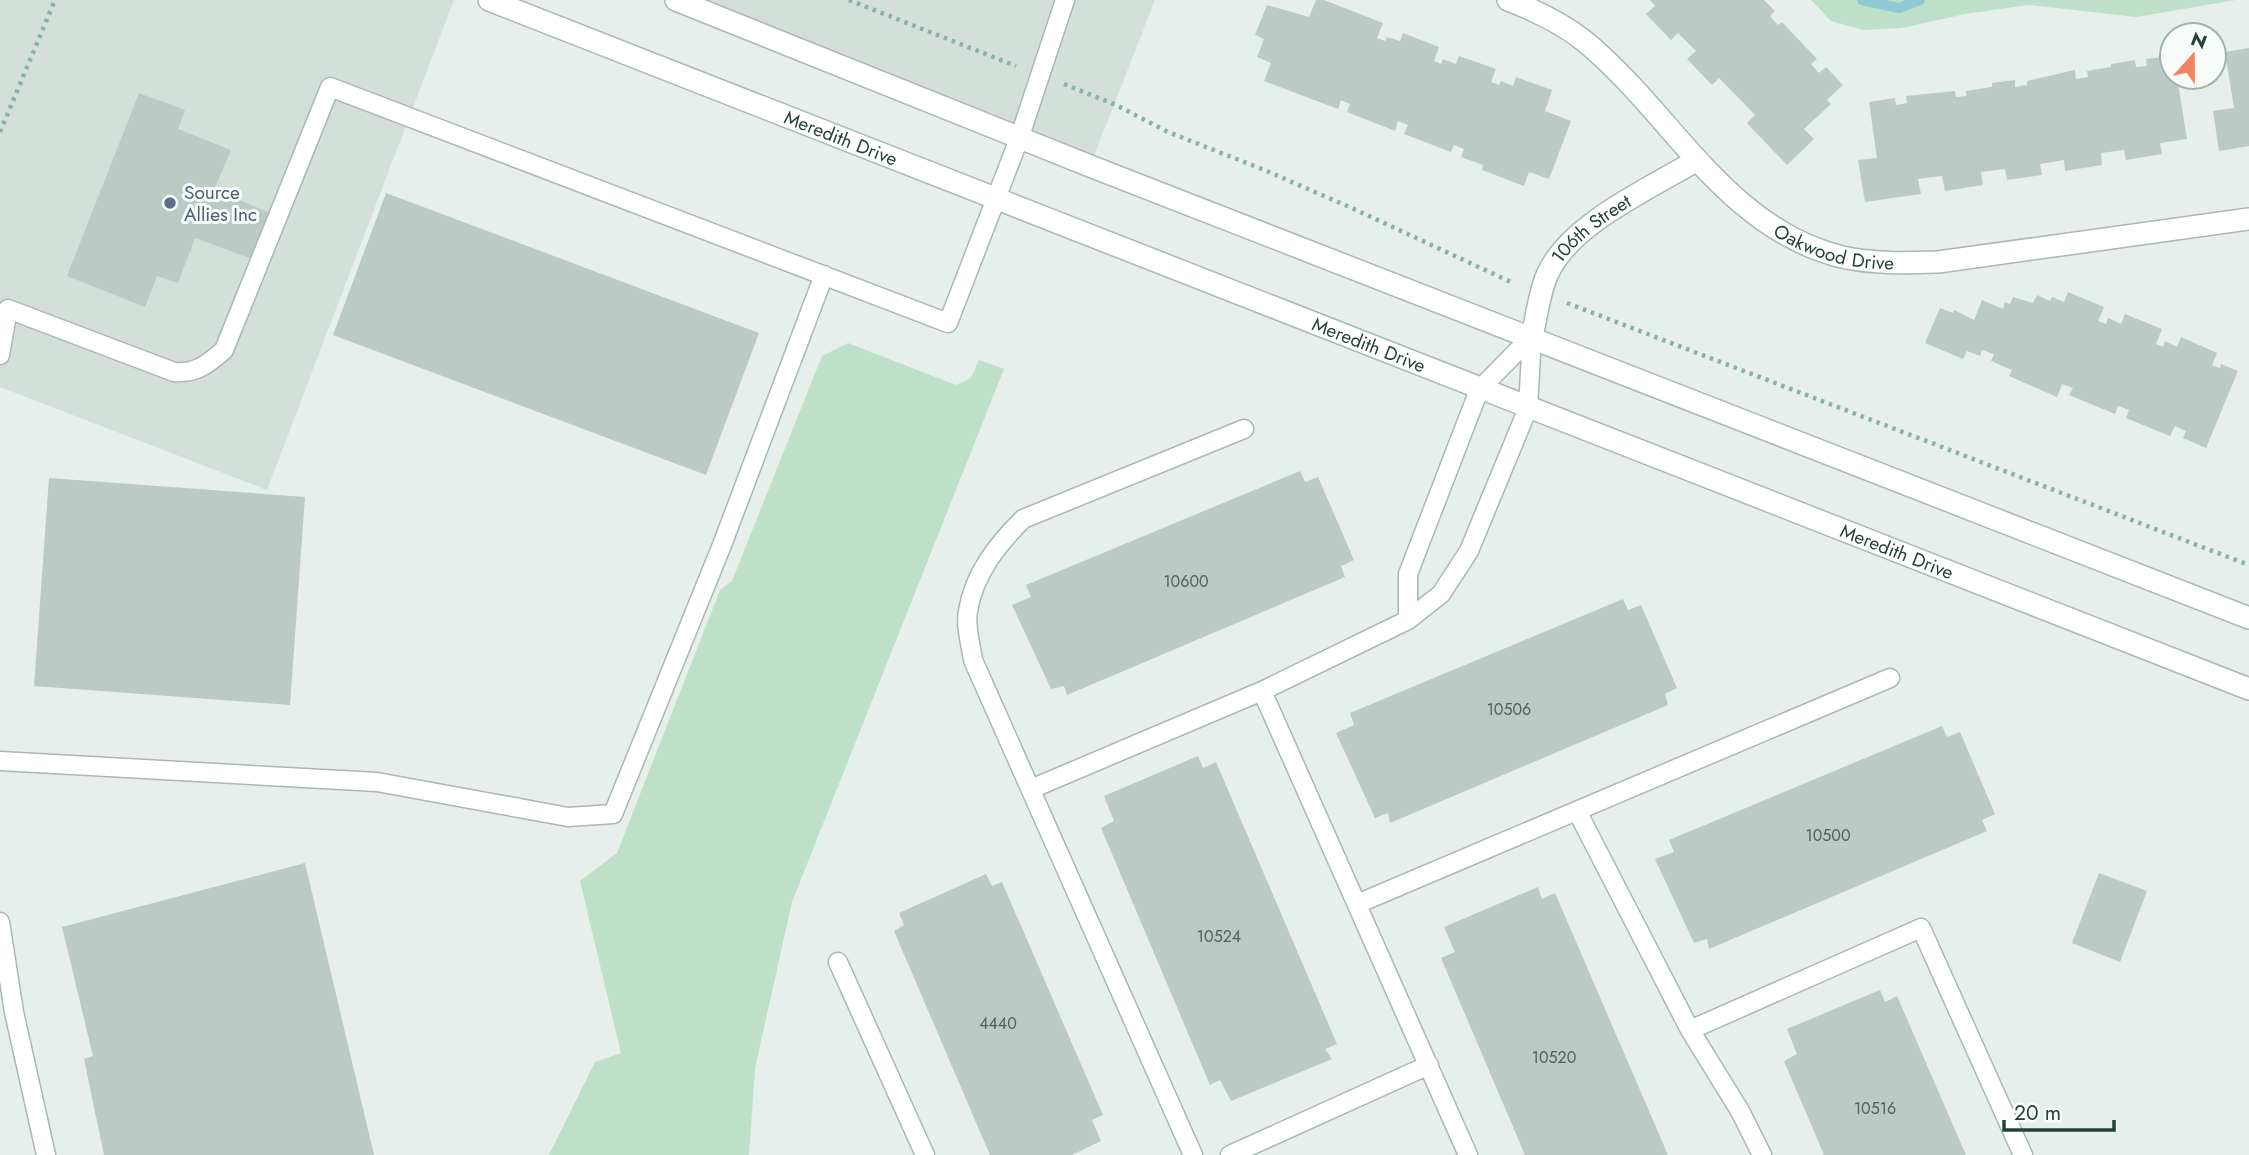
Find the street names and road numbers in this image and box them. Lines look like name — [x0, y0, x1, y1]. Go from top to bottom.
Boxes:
street label: Meredith Drive — [780, 103, 902, 172]
street label: 106th Street — [1544, 187, 1636, 268]
street label: Oakwood Drive — [1769, 217, 1895, 276]
street label: Meredith Drive — [1308, 310, 1430, 379]
street label: Meredith Drive — [1836, 517, 1958, 586]

